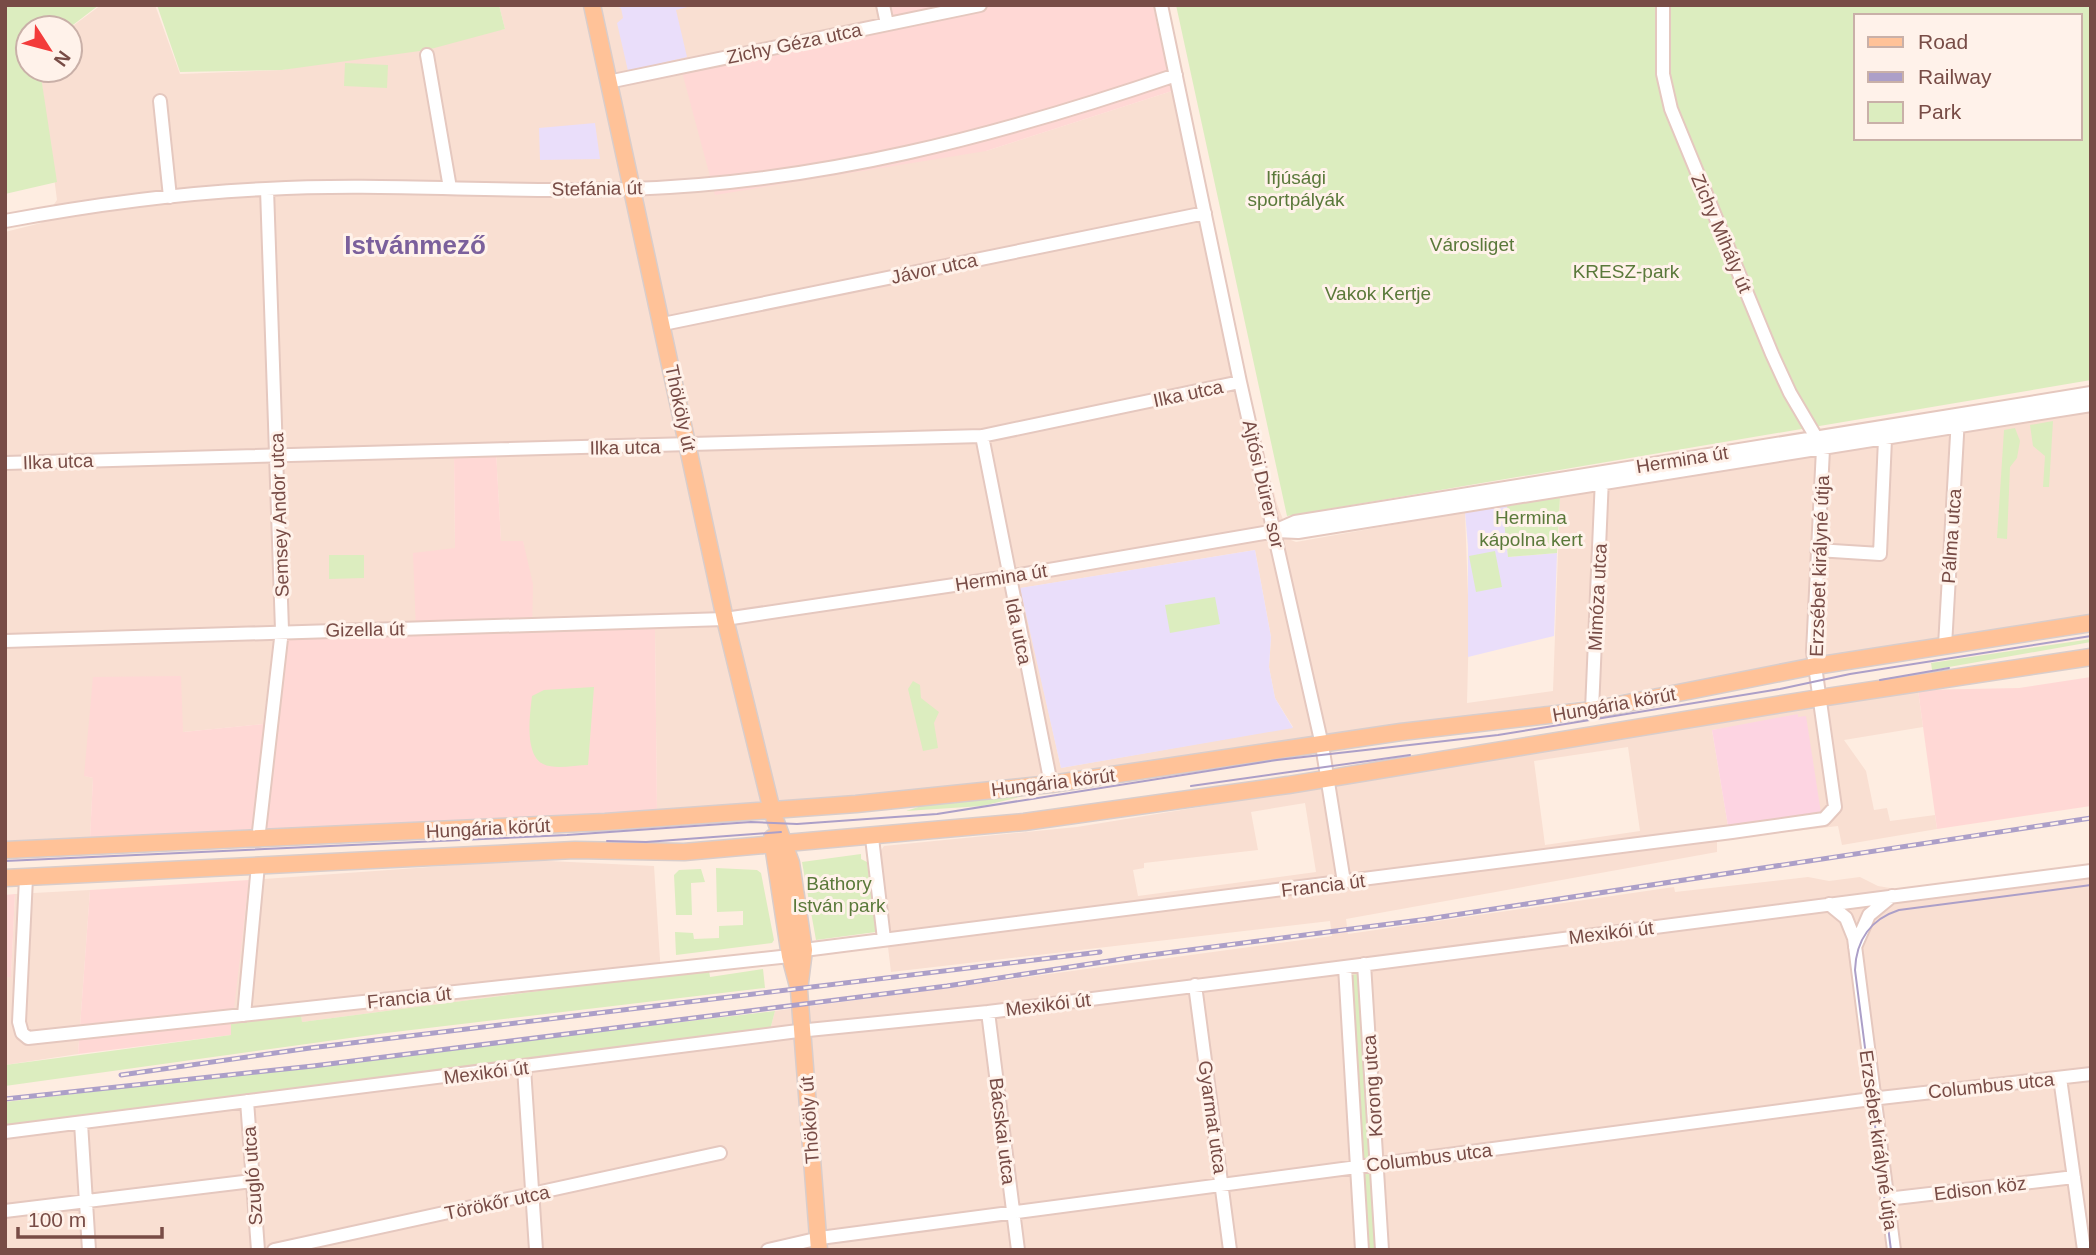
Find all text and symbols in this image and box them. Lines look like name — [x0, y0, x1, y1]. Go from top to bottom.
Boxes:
north arrow — [14, 14, 84, 84]
legend — [1854, 14, 2082, 140]
street label: Zichy Géza utca — [725, 19, 864, 68]
text: Road — [1918, 30, 1968, 53]
text: N — [50, 47, 75, 70]
text: Railway — [1918, 65, 1992, 88]
text: Park — [1918, 100, 1962, 123]
park label: Ifjúsági sportpályák — [1247, 167, 1345, 210]
street label: Zichy Mihály út — [1687, 171, 1756, 296]
street label: Stefánia út — [551, 177, 643, 200]
district label: Istvánmező — [344, 230, 486, 260]
park label: Városliget — [1430, 234, 1515, 255]
street label: Jávor utca — [889, 249, 980, 288]
park label: KRESZ-park — [1573, 261, 1680, 282]
park label: Vakok Kertje — [1325, 283, 1431, 304]
street label: Thököly út — [661, 363, 700, 454]
street label: Ilka utca — [1151, 376, 1225, 411]
street label: Ajtósi Dürer sor — [1239, 418, 1289, 551]
street label: Semsey Andor utca — [266, 432, 293, 598]
street label: Ilka utca — [589, 436, 661, 459]
street label: Hermina út — [1635, 442, 1730, 477]
street label: Ilka utca — [22, 450, 94, 473]
street label: Erzsébet királyné útja — [1806, 474, 1833, 657]
street label: Pálma utca — [1938, 487, 1965, 584]
park label: Hermina kápolna kert — [1479, 507, 1583, 550]
street label: Mimóza utca — [1584, 542, 1611, 651]
street label: Hermina út — [954, 560, 1049, 595]
street label: Ida utca — [1001, 596, 1036, 667]
street label: Gizella út — [325, 618, 406, 641]
street label: Hungária körút — [1551, 683, 1678, 726]
street label: Hungária körút — [990, 764, 1117, 801]
street label: Hungária körút — [425, 815, 552, 842]
street label: Francia út — [1280, 870, 1367, 901]
park label: Báthory István park — [793, 873, 886, 916]
street label: Mexikói út — [1567, 917, 1655, 948]
street label: Francia út — [366, 983, 453, 1012]
street label: Mexikói út — [1004, 989, 1092, 1020]
street label: Korong utca — [1358, 1034, 1387, 1138]
street label: Erzsébet királyné útja — [1855, 1049, 1902, 1232]
street label: Mexikói út — [442, 1057, 530, 1088]
street label: Gyarmat utca — [1194, 1059, 1231, 1175]
street label: Columbus utca — [1927, 1068, 2056, 1103]
street label: Thököly út — [796, 1075, 823, 1164]
street label: Bácskai utca — [986, 1076, 1020, 1186]
street label: Szugló utca — [239, 1125, 266, 1226]
street label: Columbus utca — [1365, 1139, 1494, 1176]
street label: Edison köz — [1933, 1172, 2027, 1205]
street label: Törökőr utca — [443, 1181, 552, 1224]
scale bar — [18, 1196, 161, 1240]
text: 100 m — [28, 1208, 86, 1231]

